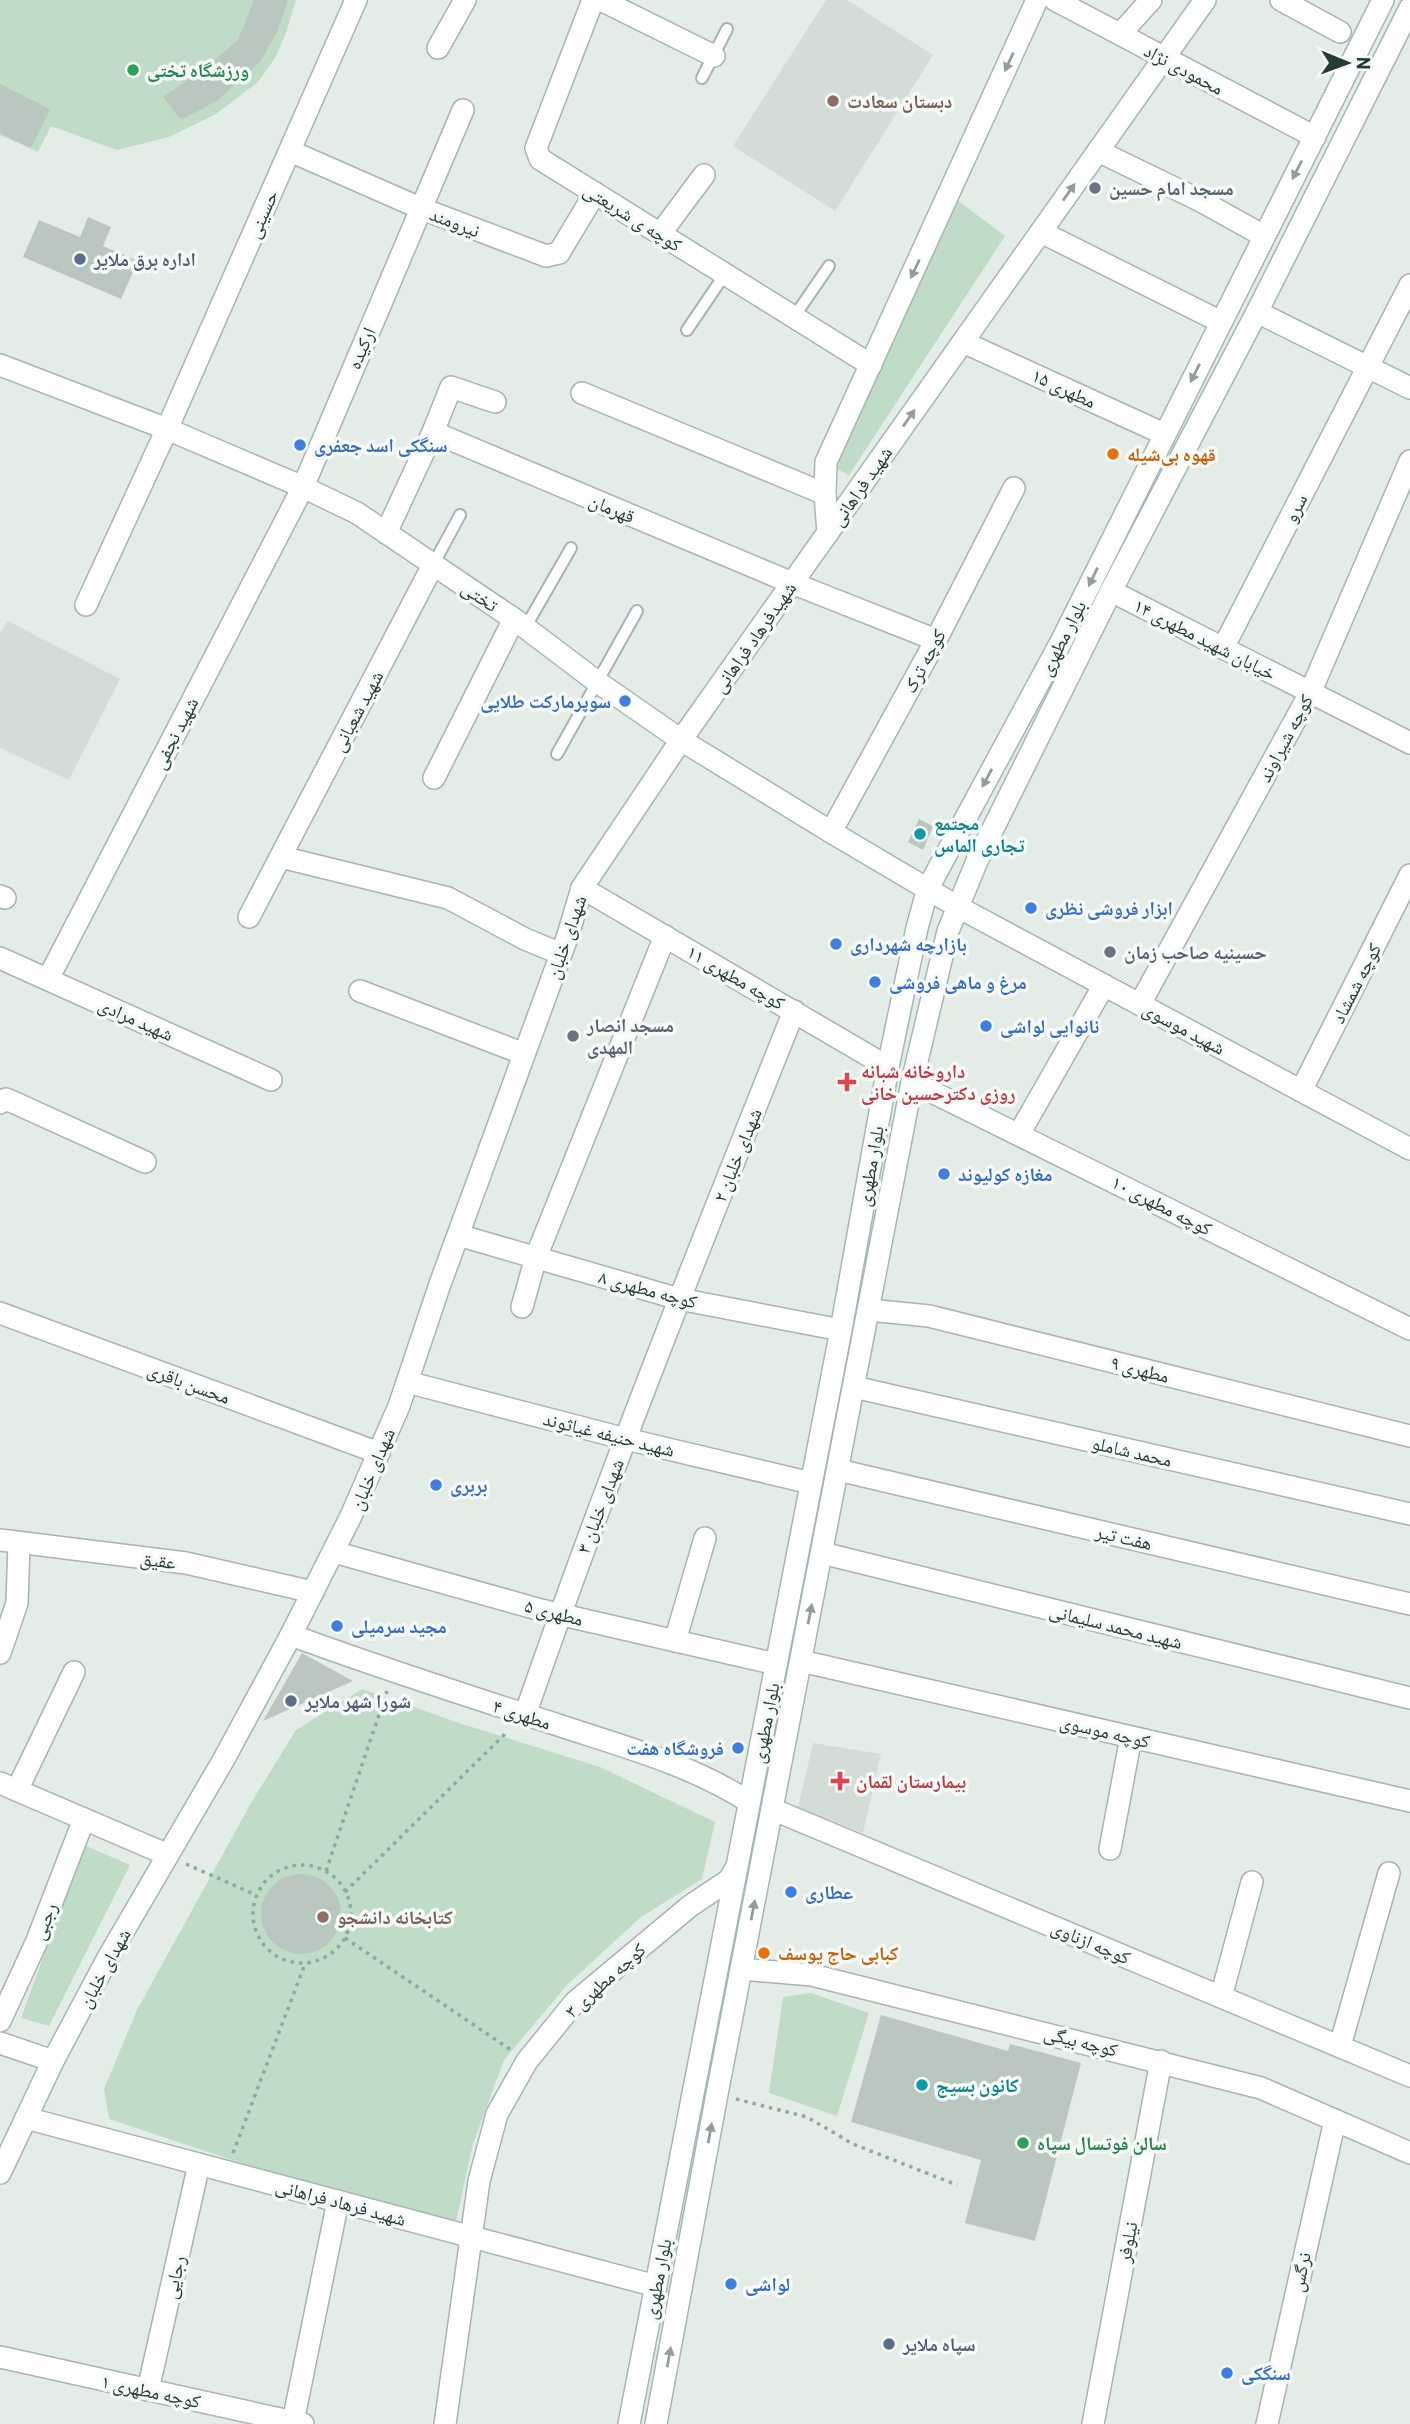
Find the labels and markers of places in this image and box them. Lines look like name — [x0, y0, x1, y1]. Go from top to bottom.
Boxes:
place label: ورزشگاه تختی — [147, 58, 249, 82]
marker: ورزشگاه تختی — [125, 62, 141, 78]
place label: دبستان سعادت — [847, 89, 952, 113]
marker: دبستان سعادت — [825, 93, 841, 109]
place label: مسجد امام حسین — [1109, 176, 1234, 202]
marker: مسجد امام حسین — [1087, 180, 1103, 196]
place label: اداره برق ملایر — [93, 247, 196, 271]
marker: اداره برق ملایر — [72, 251, 88, 267]
place label: سنگکی اسد جعفری — [314, 433, 447, 457]
marker: سنگکی اسد جعفری — [292, 437, 308, 453]
place label: قهوه بی‌شیله — [1127, 442, 1216, 466]
marker: قهوه بی‌شیله — [1105, 446, 1121, 462]
place label: سوپرمارکت طلایی — [480, 689, 611, 713]
marker: سوپرمارکت طلایی — [617, 693, 633, 709]
place label: مجتمع تجاری الماس — [934, 811, 1025, 857]
marker: مجتمع تجاری الماس — [912, 826, 928, 842]
place label: ابزار فروشی نظری — [1045, 896, 1173, 920]
marker: ابزار فروشی نظری — [1023, 900, 1039, 916]
place label: بازارچه شهرداری — [850, 932, 967, 956]
marker: بازارچه شهرداری — [828, 936, 844, 952]
place label: حسینیه صاحب زمان — [1124, 940, 1267, 964]
marker: حسینیه صاحب زمان — [1102, 944, 1118, 960]
place label: مرغ و ماهی فروشی — [889, 970, 1027, 995]
marker: مرغ و ماهی فروشی — [867, 974, 883, 990]
place label: مسجد انصار المهدی — [586, 1013, 674, 1059]
place label: نانوایی لواشی — [1000, 1014, 1099, 1038]
marker: نانوایی لواشی — [978, 1018, 994, 1034]
marker: مسجد انصار المهدی — [565, 1028, 581, 1044]
place label: داروخانه شبانه روزی دکترحسین خانی — [861, 1059, 1015, 1105]
marker: داروخانه شبانه روزی دکترحسین خانی — [839, 1074, 855, 1090]
place label: مغازه کولیوند — [958, 1162, 1052, 1186]
marker: مغازه کولیوند — [936, 1166, 952, 1182]
place label: بربری — [450, 1473, 488, 1497]
marker: بربری — [428, 1477, 444, 1493]
place label: مجید سرمیلی — [351, 1614, 447, 1638]
marker: مجید سرمیلی — [329, 1618, 345, 1634]
place label: شورا شهر ملایر — [304, 1689, 411, 1713]
marker: شورا شهر ملایر — [283, 1693, 299, 1709]
place label: فروشگاه هفت — [626, 1736, 724, 1759]
marker: فروشگاه هفت — [730, 1740, 746, 1756]
place label: بیمارستان لقمان — [856, 1769, 966, 1793]
marker: بیمارستان لقمان — [830, 1771, 850, 1791]
place label: عطاری — [805, 1880, 853, 1904]
marker: عطاری — [783, 1884, 799, 1900]
place label: کتابخانه دانشجو — [337, 1905, 453, 1929]
marker: کتابخانه دانشجو — [315, 1909, 331, 1925]
place label: کبابی حاج یوسف — [778, 1941, 899, 1965]
marker: کبابی حاج یوسف — [756, 1945, 772, 1961]
place label: کانون بسیج — [936, 2073, 1019, 2098]
marker: کانون بسیج — [914, 2077, 930, 2093]
place label: سالن فوتسال سپاه — [1037, 2131, 1167, 2155]
marker: سالن فوتسال سپاه — [1015, 2135, 1031, 2151]
place label: لواشی — [745, 2272, 790, 2296]
marker: لواشی — [723, 2276, 739, 2292]
place label: سپاه ملایر — [902, 2332, 976, 2356]
marker: سپاه ملایر — [881, 2336, 897, 2352]
place label: سنگکی — [1241, 2361, 1291, 2385]
marker: سنگکی — [1219, 2365, 1235, 2381]

